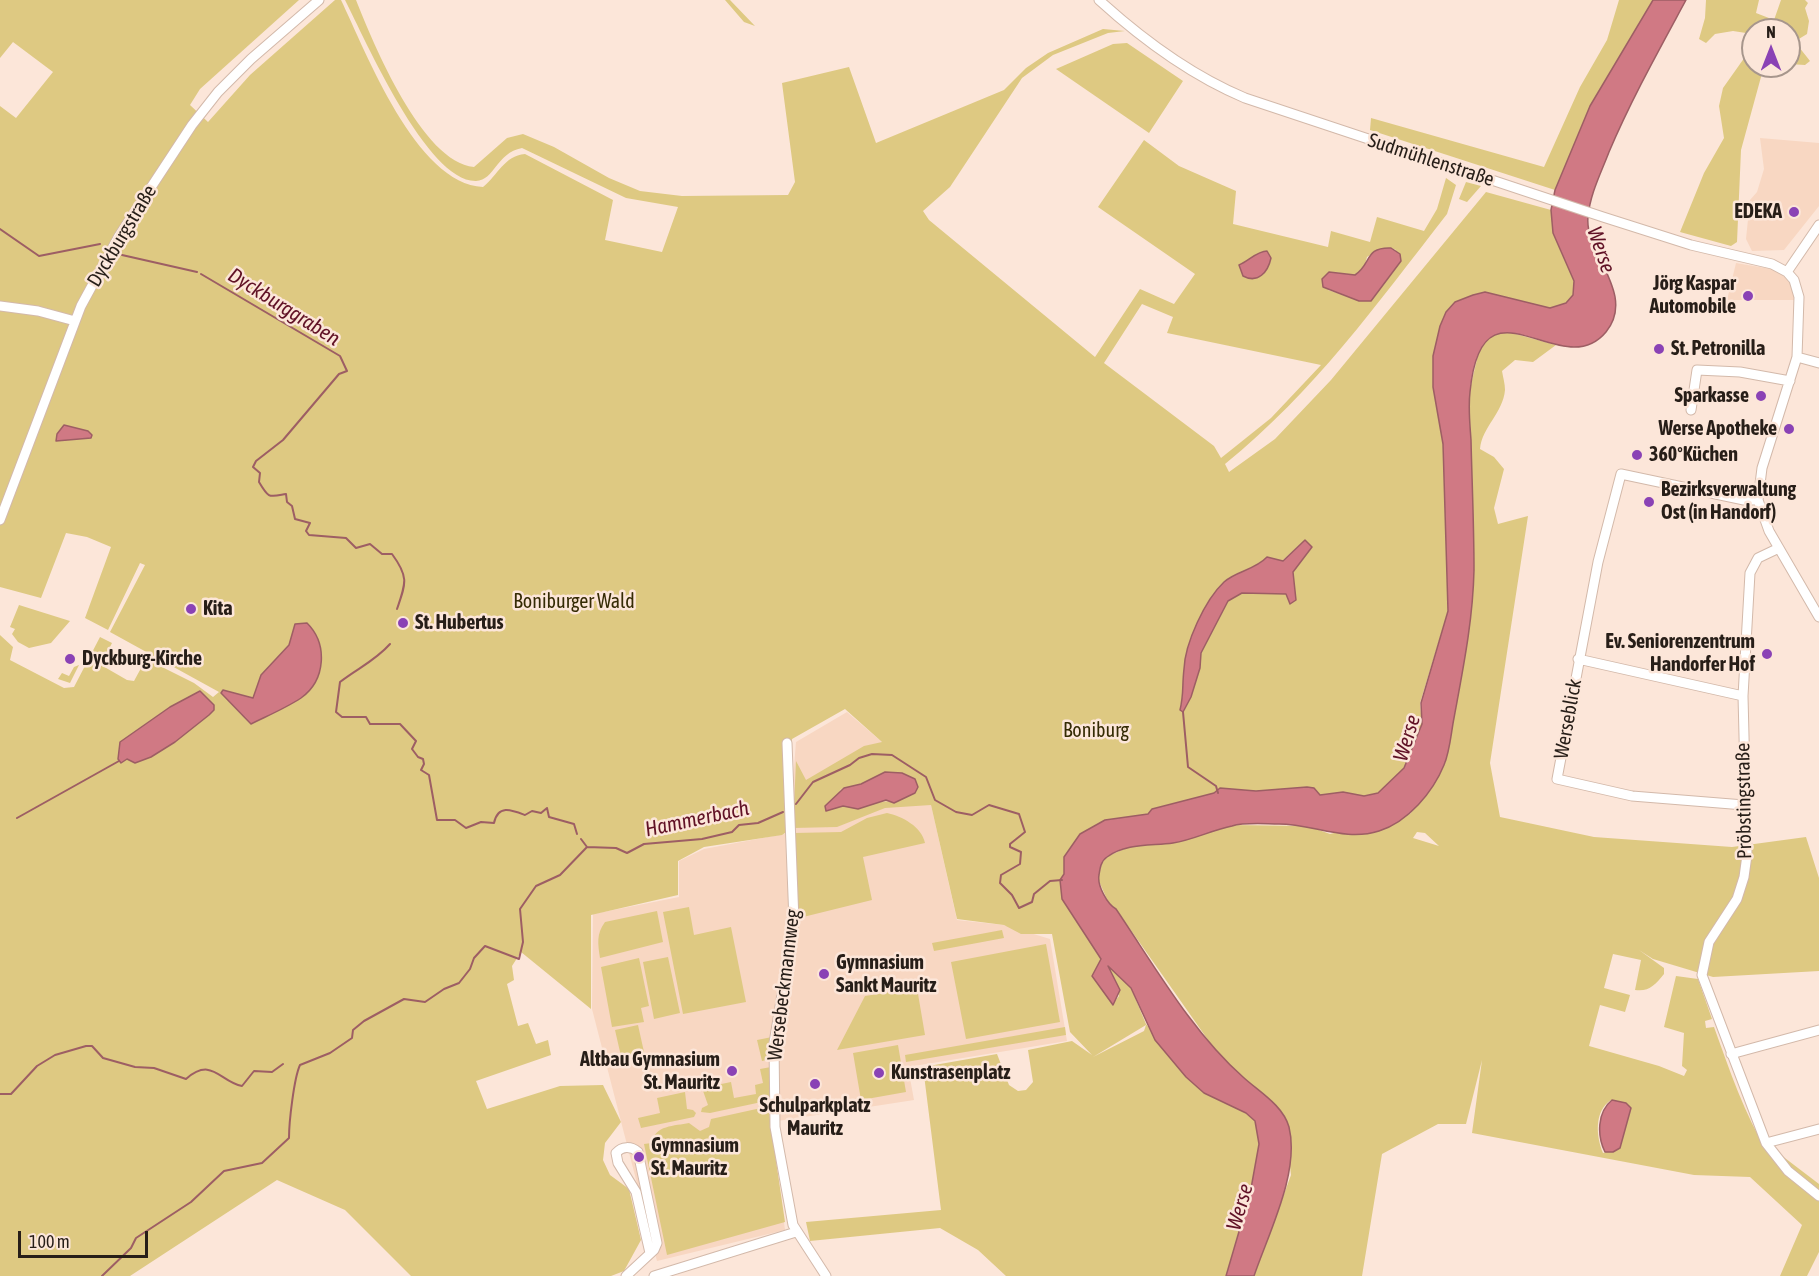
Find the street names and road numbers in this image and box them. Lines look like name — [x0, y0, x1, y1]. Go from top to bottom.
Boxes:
street label: Sudmühlenstraße — [1365, 128, 1497, 192]
street label: Dyckburgstraße — [82, 181, 162, 291]
street label: Werseblick — [1549, 677, 1587, 761]
street label: Pröbstingstraße — [1731, 743, 1757, 859]
street label: Wersebeckmannweg — [763, 908, 805, 1062]

